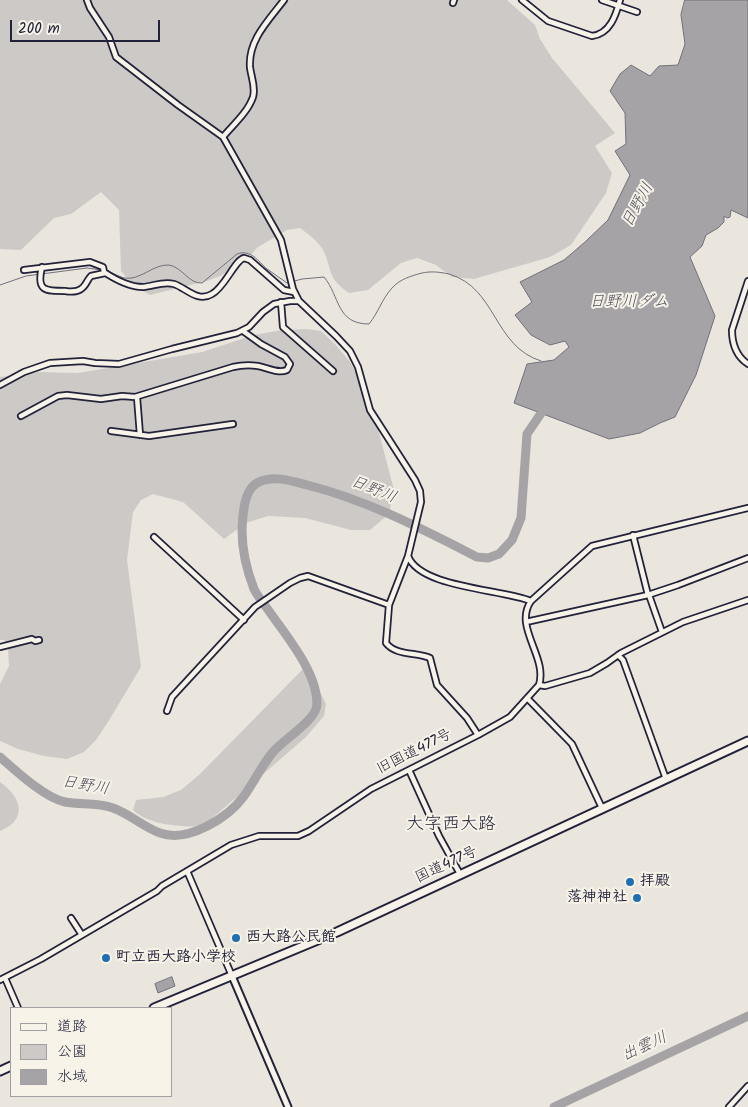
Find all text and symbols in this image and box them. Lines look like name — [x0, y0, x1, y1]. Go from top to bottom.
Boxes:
scale bar — [12, 10, 162, 42]
text: 200 m — [18, 17, 60, 41]
water label: 日野川 — [619, 180, 659, 232]
water label: 日野川ダム — [589, 293, 669, 313]
water label: 日野川 — [347, 473, 399, 509]
street label: 旧国道477号 — [374, 726, 456, 780]
water label: 日野川 — [60, 773, 110, 801]
district label: 大字西大路 — [406, 815, 496, 837]
street label: 国道477号 — [413, 844, 481, 888]
place label: 拝殿 — [640, 873, 670, 891]
marker: 拝殿 — [624, 876, 636, 888]
place label: 落神神社 — [567, 889, 627, 907]
marker: 落神神社 — [631, 892, 643, 904]
place label: 西大路公民館 — [246, 929, 336, 947]
marker: 西大路公民館 — [230, 932, 242, 944]
place label: 町立西大路小学校 — [116, 949, 236, 967]
marker: 町立西大路小学校 — [100, 952, 112, 964]
legend — [10, 1007, 172, 1097]
text: 道路 — [57, 1015, 87, 1039]
water label: 出雲川 — [619, 1029, 671, 1067]
text: 公園 — [57, 1040, 87, 1064]
text: 水域 — [57, 1065, 87, 1089]

